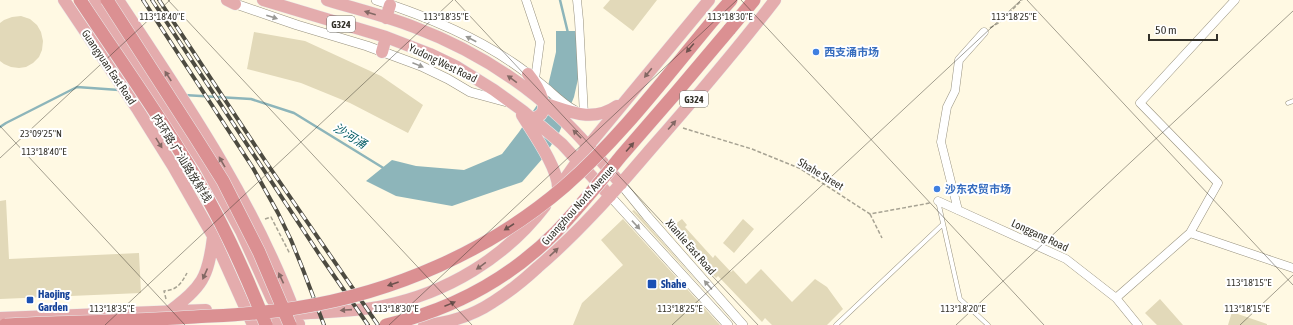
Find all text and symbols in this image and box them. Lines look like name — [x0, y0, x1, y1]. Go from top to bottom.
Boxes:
one-way arrow — [363, 10, 375, 16]
text: 113°18'40"E — [140, 11, 185, 22]
text: 113°18'35"E — [424, 11, 469, 22]
text: 113°18'30"E — [708, 11, 753, 22]
text: 113°18'25"E — [992, 11, 1037, 22]
one-way arrow — [267, 14, 279, 20]
road number: G324 — [327, 16, 355, 32]
scale bar — [1149, 16, 1217, 42]
text: 50 m — [1155, 23, 1177, 37]
street label: Guangyuan East Road — [80, 27, 138, 107]
one-way arrow — [465, 36, 477, 42]
street label: Yudong West Road — [407, 41, 479, 85]
one-way arrow — [686, 43, 695, 53]
place label: 西支涌市场 — [824, 46, 879, 58]
marker: 西支涌市场 — [811, 47, 821, 57]
one-way arrow — [413, 63, 425, 69]
one-way arrow — [644, 68, 652, 78]
one-way arrow — [164, 71, 172, 81]
one-way arrow — [507, 76, 517, 84]
road number: G324 — [680, 91, 708, 107]
street label: 内环路-广汕路放射线 — [150, 112, 214, 204]
one-way arrow — [667, 120, 676, 129]
water label: 沙河涌 — [331, 121, 371, 153]
text: 23°09'25"N — [20, 128, 62, 139]
one-way arrow — [572, 129, 581, 139]
one-way arrow — [156, 137, 163, 149]
one-way arrow — [625, 142, 634, 152]
text: 113°18'40"E — [22, 146, 67, 157]
one-way arrow — [218, 156, 225, 168]
street label: Shahe Street — [796, 156, 846, 192]
street label: Guangzhou North Avenue — [539, 163, 617, 247]
place label: 沙东农贸市场 — [945, 183, 1011, 195]
marker: 沙东农贸市场 — [932, 184, 942, 194]
street label: Xianlie East Road — [664, 217, 718, 277]
street label: Longgang Road — [1010, 217, 1070, 253]
one-way arrow — [632, 220, 641, 230]
one-way arrow — [504, 223, 514, 231]
one-way arrow — [549, 248, 559, 257]
one-way arrow — [476, 262, 487, 270]
one-way arrow — [202, 268, 208, 279]
one-way arrow — [278, 272, 284, 283]
text: 113°18'15"E — [1227, 277, 1272, 288]
marker: Shahe — [646, 278, 658, 290]
place label: Shahe — [661, 278, 686, 290]
one-way arrow — [704, 280, 713, 290]
one-way arrow — [386, 281, 398, 287]
place label: Haojing Garden — [38, 288, 70, 313]
marker: Haojing Garden — [25, 295, 35, 305]
one-way arrow — [444, 301, 456, 307]
text: 113°18'35"E — [90, 303, 135, 314]
text: 113°18'30"E — [374, 303, 419, 314]
text: 113°18'25"E — [658, 303, 703, 314]
text: 113°18'20"E — [941, 303, 986, 314]
text: 113°18'15"E — [1225, 303, 1270, 314]
one-way arrow — [340, 307, 352, 314]

